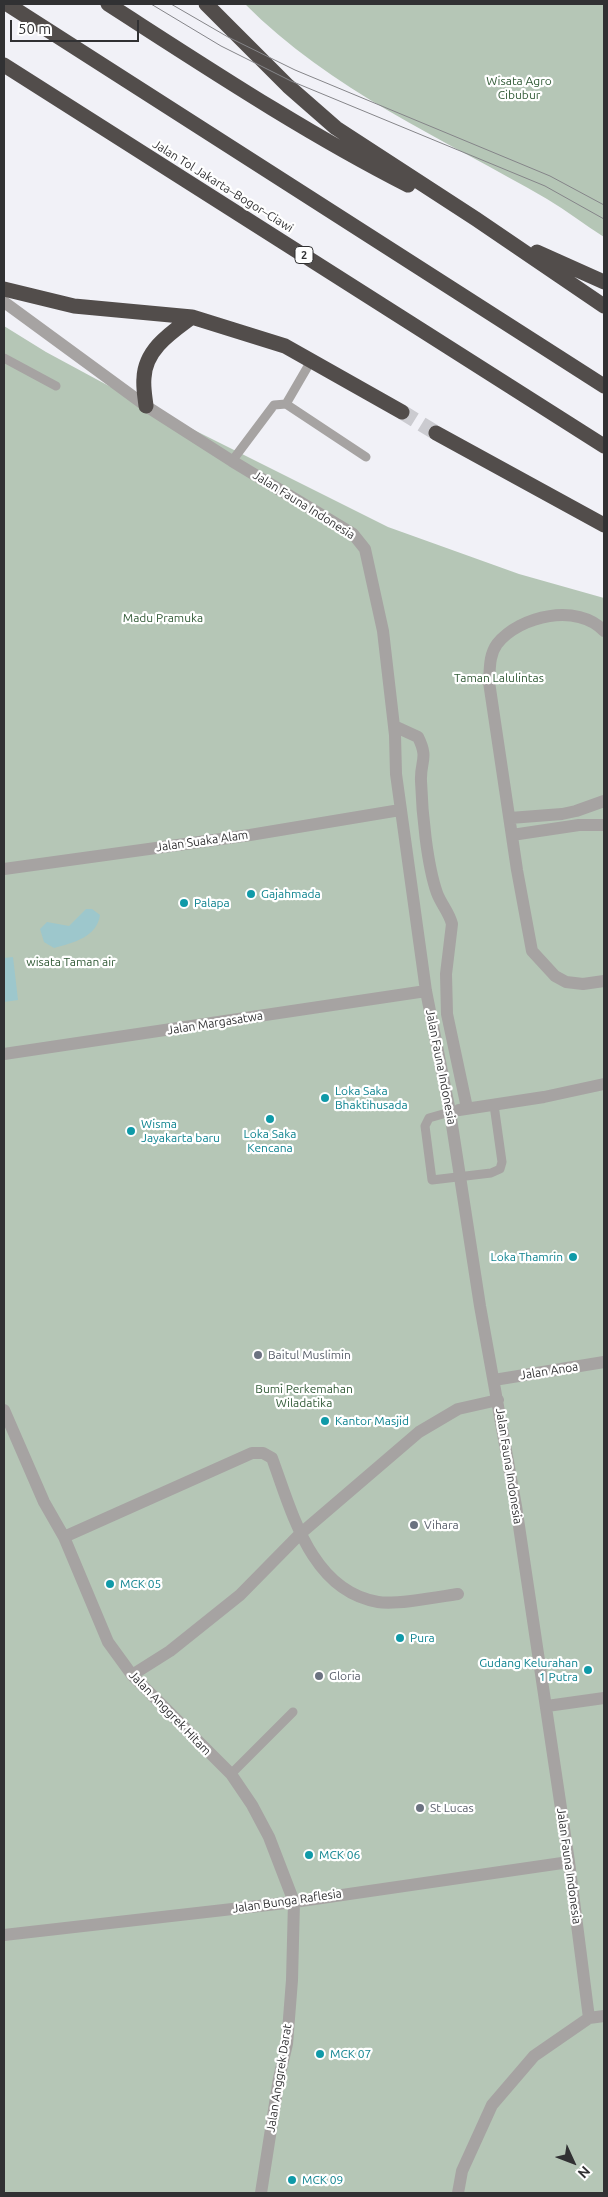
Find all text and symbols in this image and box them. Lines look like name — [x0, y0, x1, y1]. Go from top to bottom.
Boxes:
scale bar — [12, 10, 141, 42]
text: 50 m — [18, 20, 51, 37]
park label: Wisata Agro Cibubur — [486, 74, 552, 102]
street label: Jalan Tol Jakarta–Bogor–Ciawi — [150, 137, 296, 235]
road number: 2 — [295, 246, 313, 264]
street label: Jalan Fauna Indonesia — [250, 468, 358, 542]
park label: Madu Pramuka — [123, 611, 203, 625]
park label: Taman Lalulintas — [454, 671, 544, 685]
street label: Jalan Suaka Alam — [155, 827, 249, 855]
place label: Gajahmada — [261, 887, 321, 901]
marker: Gajahmada — [245, 888, 257, 900]
place label: Palapa — [194, 896, 230, 910]
marker: Palapa — [178, 897, 190, 909]
park label: wisata Taman air — [26, 955, 116, 969]
street label: Jalan Margasatwa — [166, 1008, 264, 1038]
street label: Jalan Fauna Indonesia — [423, 1008, 459, 1126]
place label: Loka Saka Bhaktihusada — [335, 1084, 408, 1112]
marker: Loka Saka Bhaktihusada — [319, 1092, 331, 1104]
marker: Loka Saka Kencana — [264, 1113, 276, 1125]
place label: Wisma Jayakarta baru — [141, 1117, 220, 1145]
marker: Wisma Jayakarta baru — [125, 1125, 137, 1137]
place label: Loka Saka Kencana — [244, 1127, 296, 1155]
place label: Loka Thamrin — [491, 1250, 563, 1264]
marker: Loka Thamrin — [567, 1251, 579, 1263]
place label: Baitul Muslimin — [268, 1348, 351, 1362]
marker: Baitul Muslimin — [252, 1349, 264, 1361]
street label: Jalan Anoa — [519, 1359, 579, 1383]
park label: Bumi Perkemahan Wiladatika — [255, 1382, 353, 1410]
street label: Jalan Fauna Indonesia — [493, 1407, 525, 1525]
place label: Kantor Masjid — [335, 1414, 409, 1428]
marker: Kantor Masjid — [319, 1415, 331, 1427]
place label: Vihara — [424, 1518, 459, 1532]
marker: Vihara — [408, 1519, 420, 1531]
place label: MCK 05 — [120, 1577, 161, 1591]
marker: MCK 05 — [104, 1578, 116, 1590]
place label: Pura — [410, 1631, 435, 1645]
marker: Pura — [394, 1632, 406, 1644]
place label: Gudang Kelurahan 1 Putra — [479, 1656, 578, 1684]
marker: Gudang Kelurahan 1 Putra — [582, 1664, 594, 1676]
street label: Jalan Anggrek Hitam — [126, 1668, 214, 1758]
place label: Gloria — [329, 1669, 361, 1683]
marker: Gloria — [313, 1670, 325, 1682]
place label: St Lucas — [430, 1801, 474, 1815]
marker: St Lucas — [414, 1802, 426, 1814]
street label: Jalan Fauna Indonesia — [554, 1807, 584, 1925]
place label: MCK 06 — [319, 1848, 360, 1862]
marker: MCK 06 — [303, 1849, 315, 1861]
street label: Jalan Bunga Raflesia — [231, 1886, 343, 1916]
street label: Jalan Anggrek Darat — [263, 2023, 295, 2133]
place label: MCK 07 — [330, 2047, 371, 2061]
marker: MCK 07 — [314, 2048, 326, 2060]
north arrow — [548, 2137, 598, 2187]
text: N — [575, 2163, 593, 2182]
place label: MCK 09 — [302, 2173, 343, 2187]
marker: MCK 09 — [286, 2174, 298, 2186]

